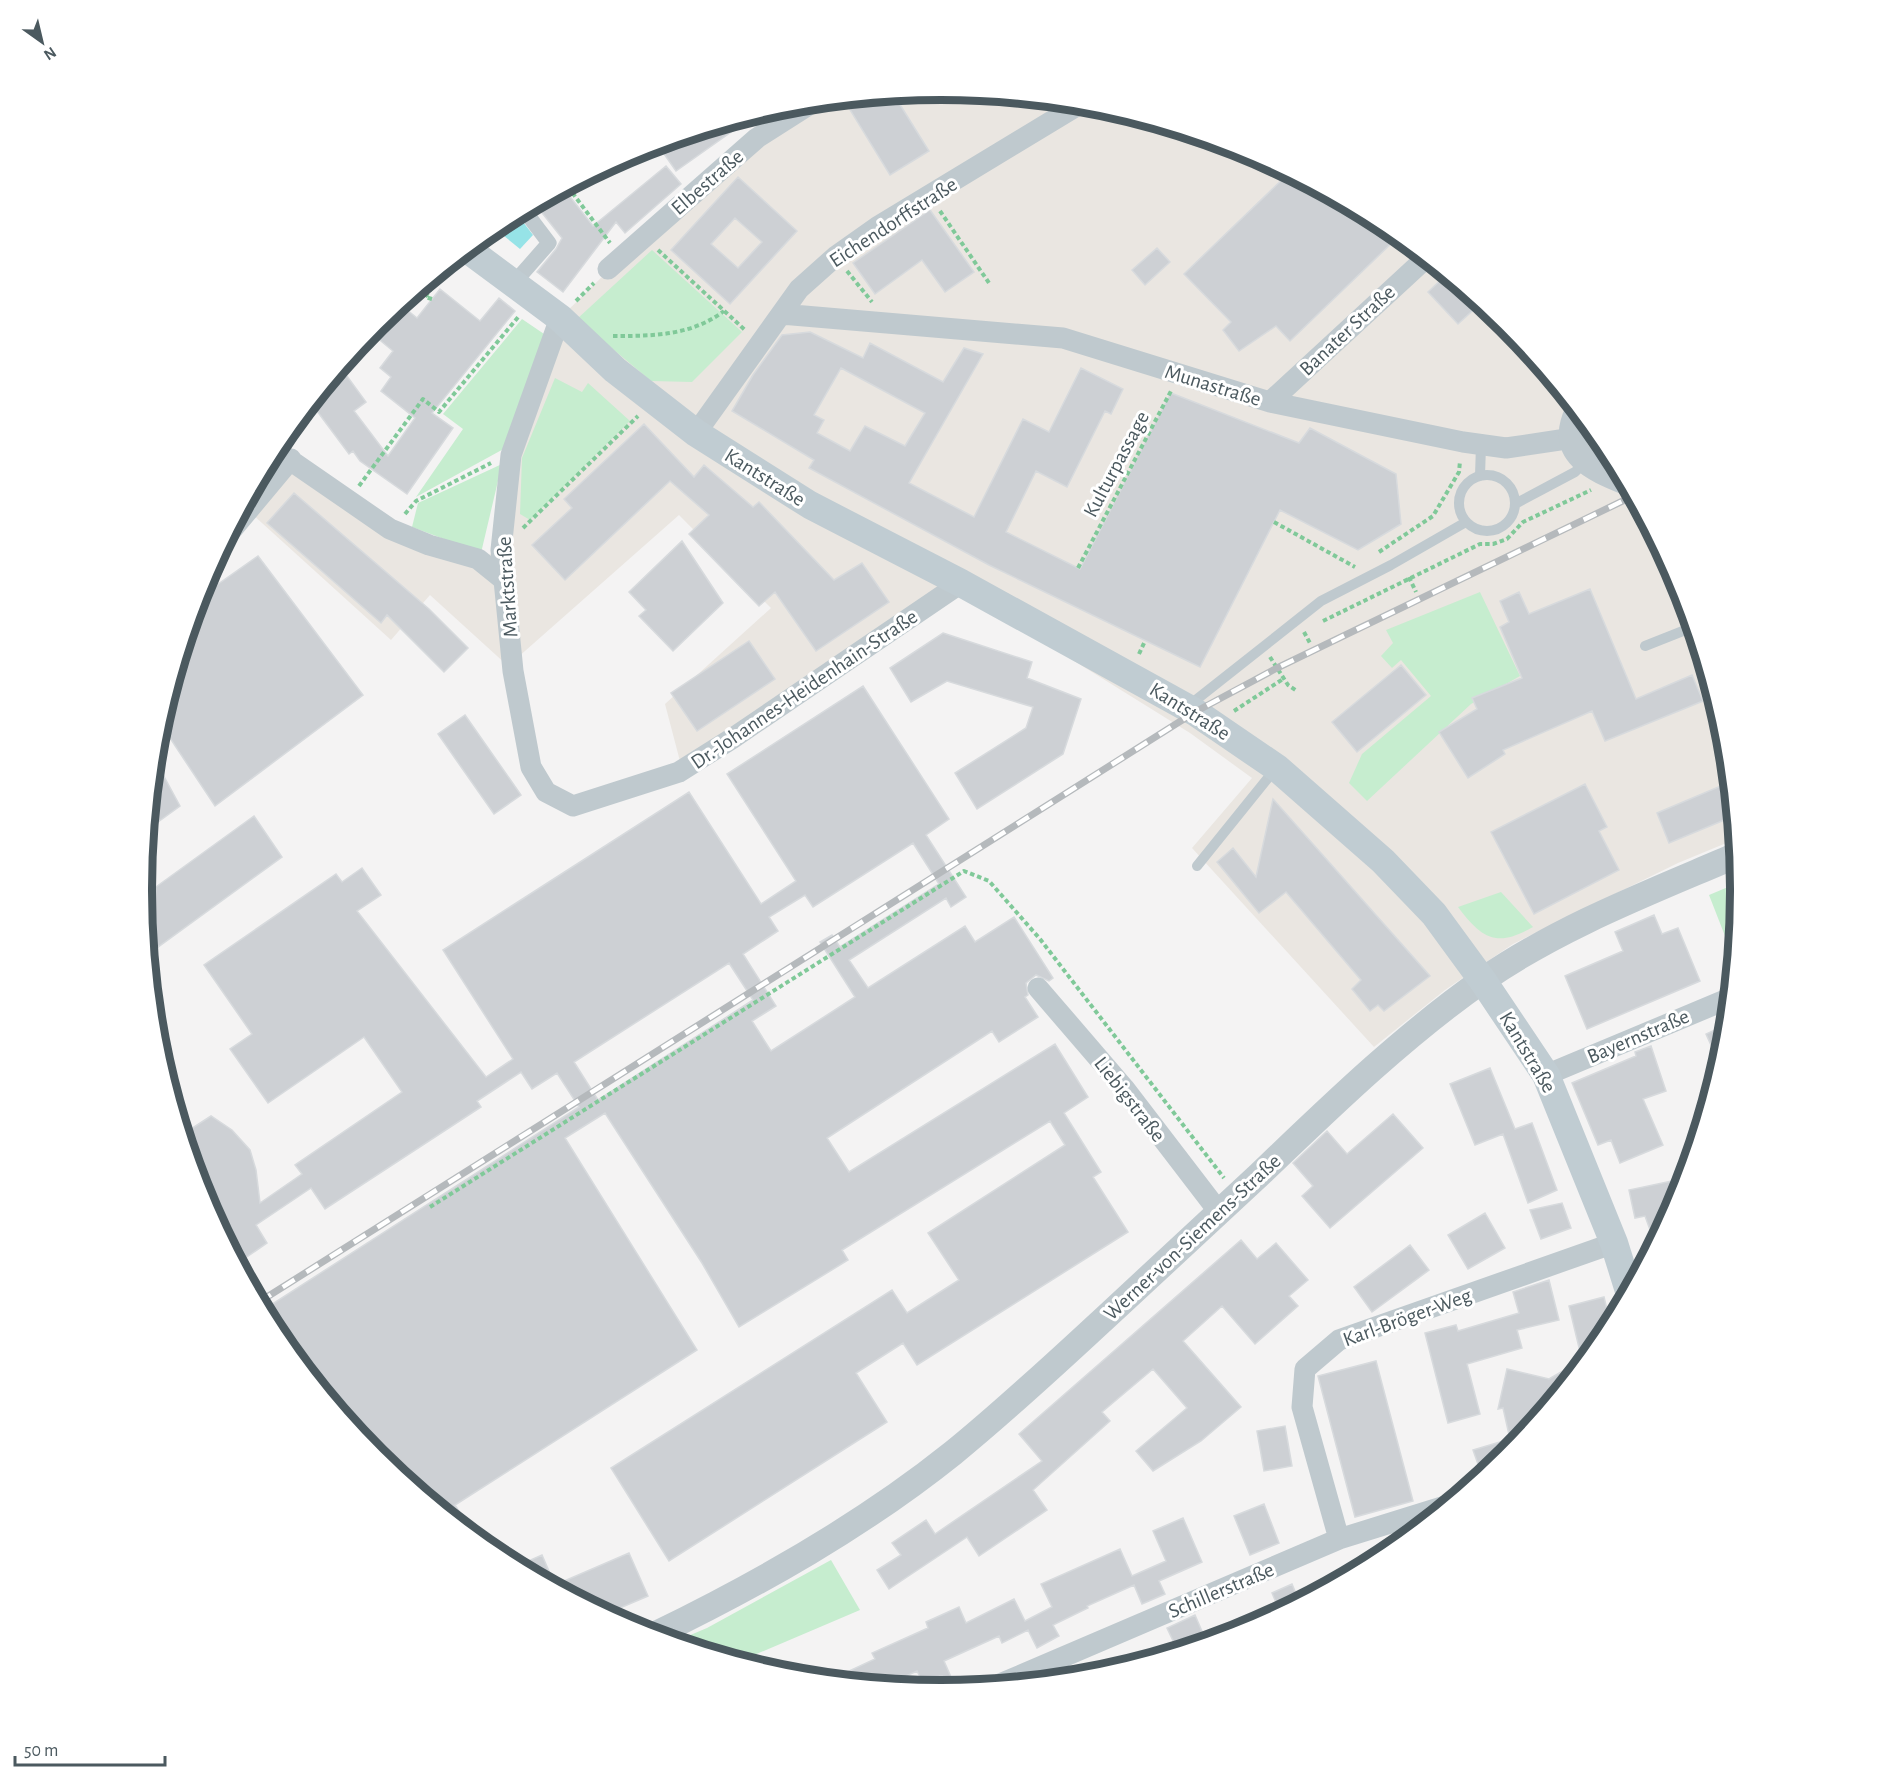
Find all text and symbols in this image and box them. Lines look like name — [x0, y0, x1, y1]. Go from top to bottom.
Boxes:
north arrow — [12, 12, 72, 72]
text: N — [41, 44, 59, 63]
street label: Elbestraße — [667, 146, 747, 219]
street label: Eichendorffstraße — [826, 174, 961, 271]
street label: Banater Straße — [1296, 281, 1399, 380]
street label: Munastraße — [1162, 361, 1263, 410]
street label: Kulturpassage — [1080, 408, 1153, 521]
street label: Kantstraße — [721, 445, 809, 510]
street label: Marktstraße — [494, 536, 521, 638]
street label: Dr.-Johannes-Heidenhain-Straße — [687, 606, 921, 773]
street label: Kantstraße — [1146, 679, 1234, 744]
street label: Bayernstraße — [1584, 1006, 1692, 1067]
street label: Kantstraße — [1495, 1008, 1560, 1096]
street label: Liebigstraße — [1090, 1053, 1169, 1146]
street label: Werner-von-Siemens-Straße — [1100, 1150, 1285, 1325]
street label: Karl-Bröger-Weg — [1340, 1284, 1475, 1350]
street label: Schillerstraße — [1165, 1559, 1277, 1622]
scale bar — [15, 1729, 165, 1767]
text: 50 m — [24, 1742, 58, 1760]

